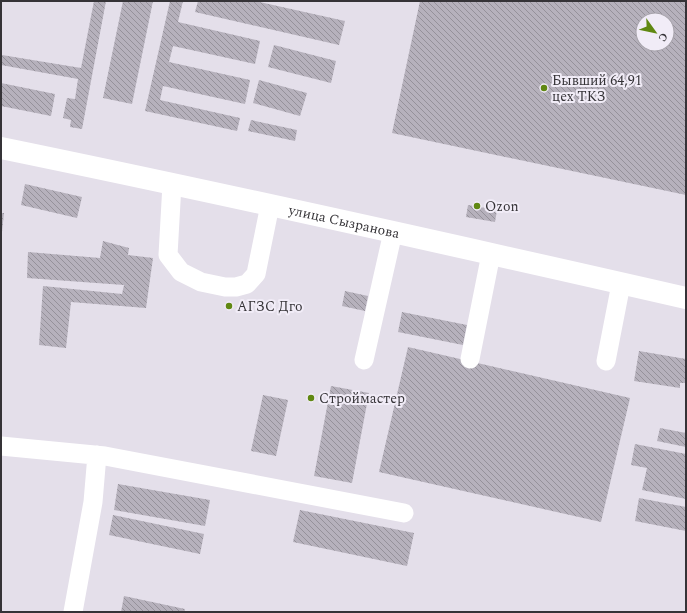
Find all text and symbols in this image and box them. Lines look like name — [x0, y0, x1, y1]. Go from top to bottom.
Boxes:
north arrow — [635, 12, 675, 52]
text: С — [654, 29, 672, 45]
place label: Бывший 64,91 цех ТКЗ — [552, 70, 642, 107]
marker: Бывший 64,91 цех ТКЗ — [539, 83, 549, 93]
place label: Ozon — [485, 196, 519, 217]
street label: улица Сызранова — [286, 199, 402, 244]
marker: Ozon — [472, 201, 482, 211]
place label: АГЗС Дго — [237, 296, 303, 317]
marker: АГЗС Дго — [224, 301, 234, 311]
place label: Строймастер — [319, 388, 405, 409]
marker: Строймастер — [306, 393, 316, 403]

